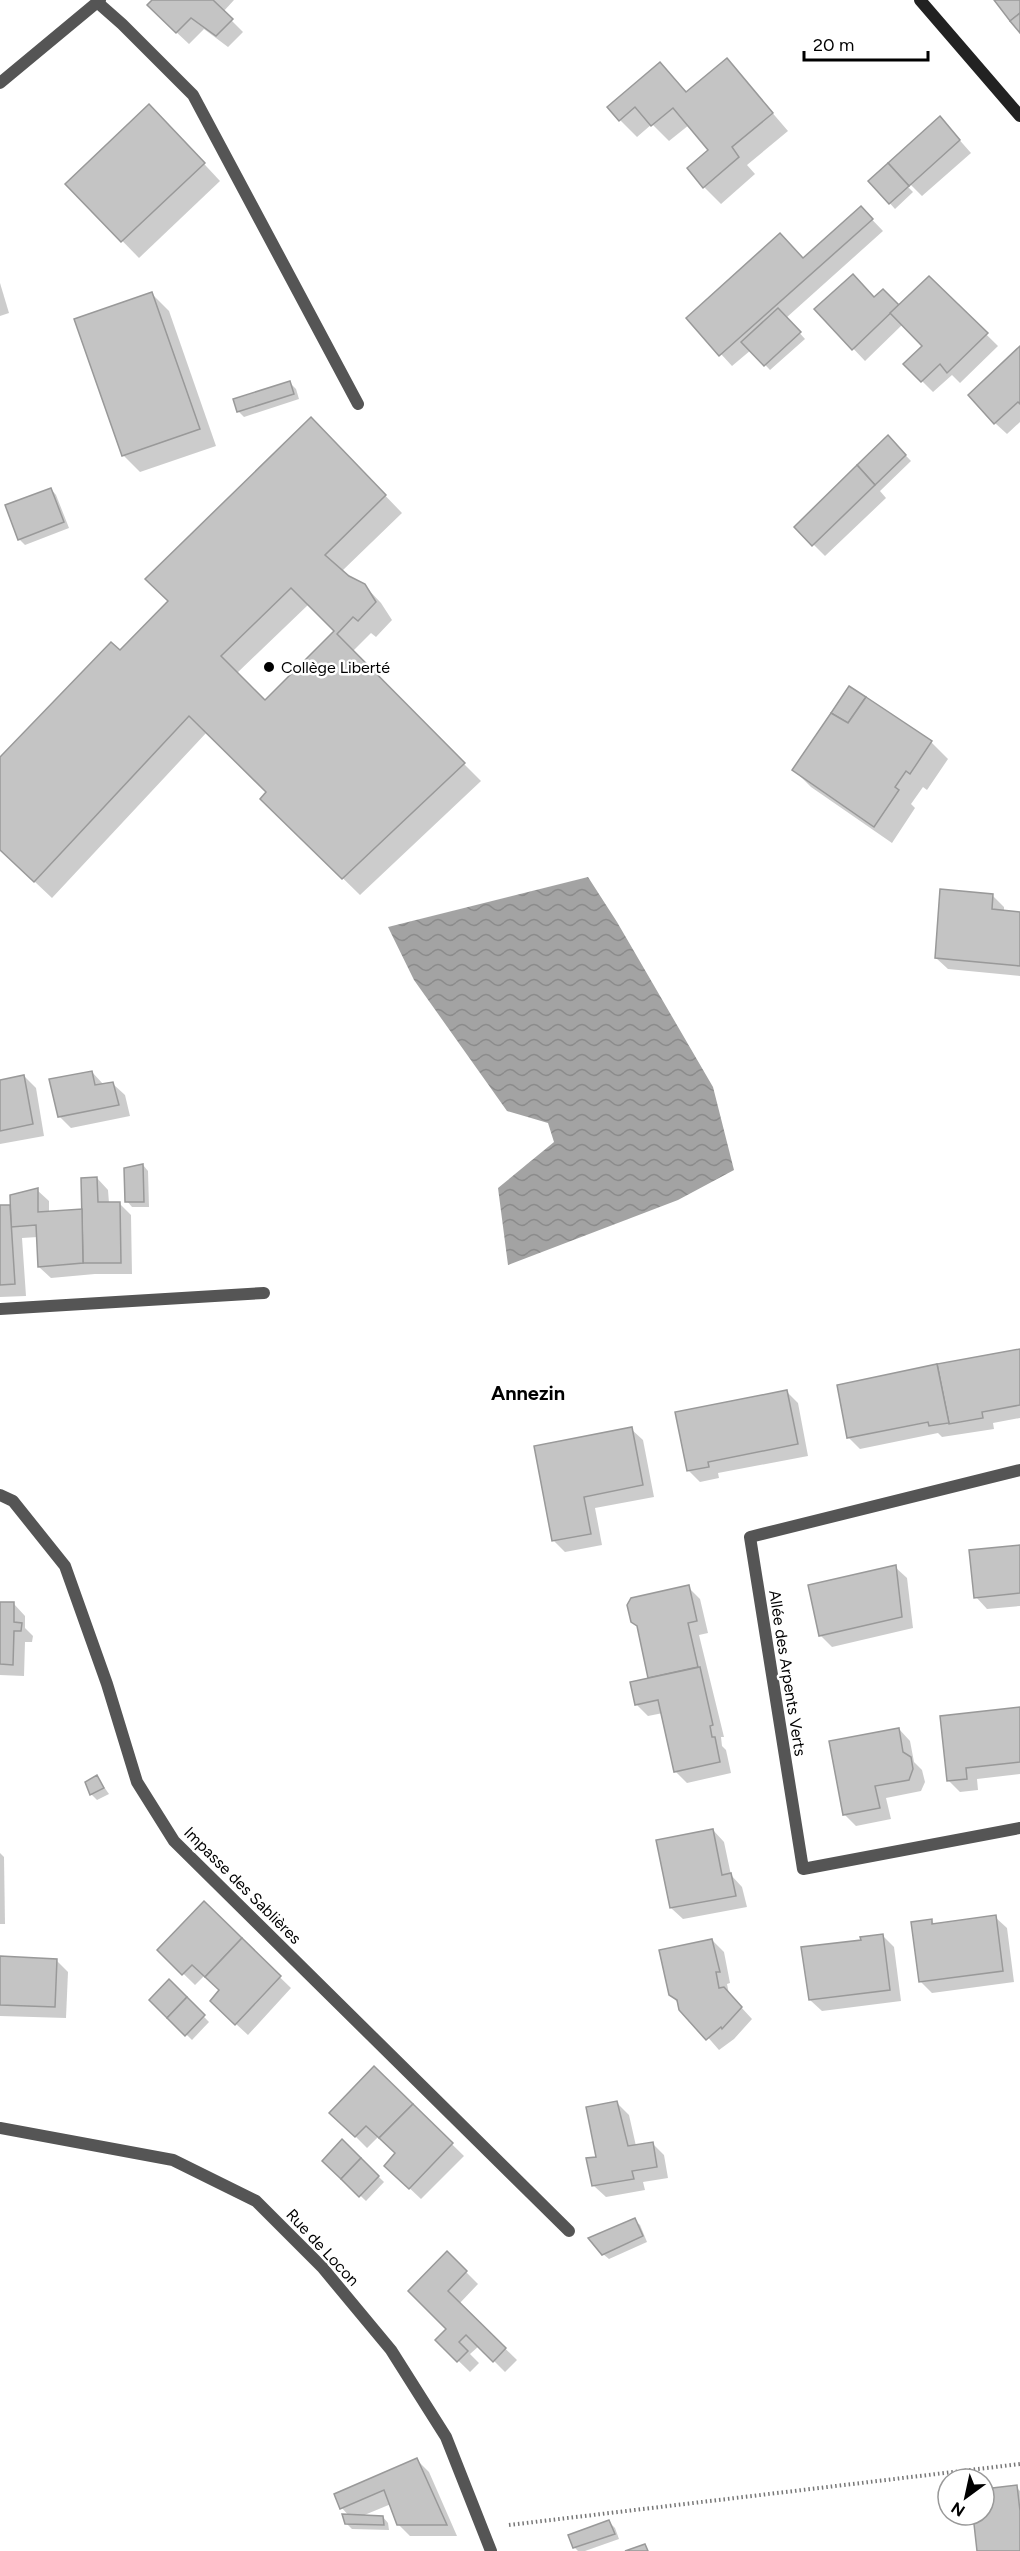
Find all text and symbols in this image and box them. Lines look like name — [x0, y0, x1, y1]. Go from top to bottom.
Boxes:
scale bar — [804, 24, 928, 62]
text: 20 m — [813, 34, 854, 56]
place label: Collège Liberté — [281, 658, 390, 677]
marker: Collège Liberté — [262, 660, 276, 674]
district label: Annezin — [491, 1381, 565, 1405]
street label: Allée des Arpents Verts — [765, 1589, 810, 1757]
street label: Impasse des Sablières — [180, 1823, 305, 1948]
street label: Rue de Locon — [282, 2205, 363, 2290]
north arrow — [936, 2467, 996, 2527]
text: N — [948, 2498, 968, 2520]

